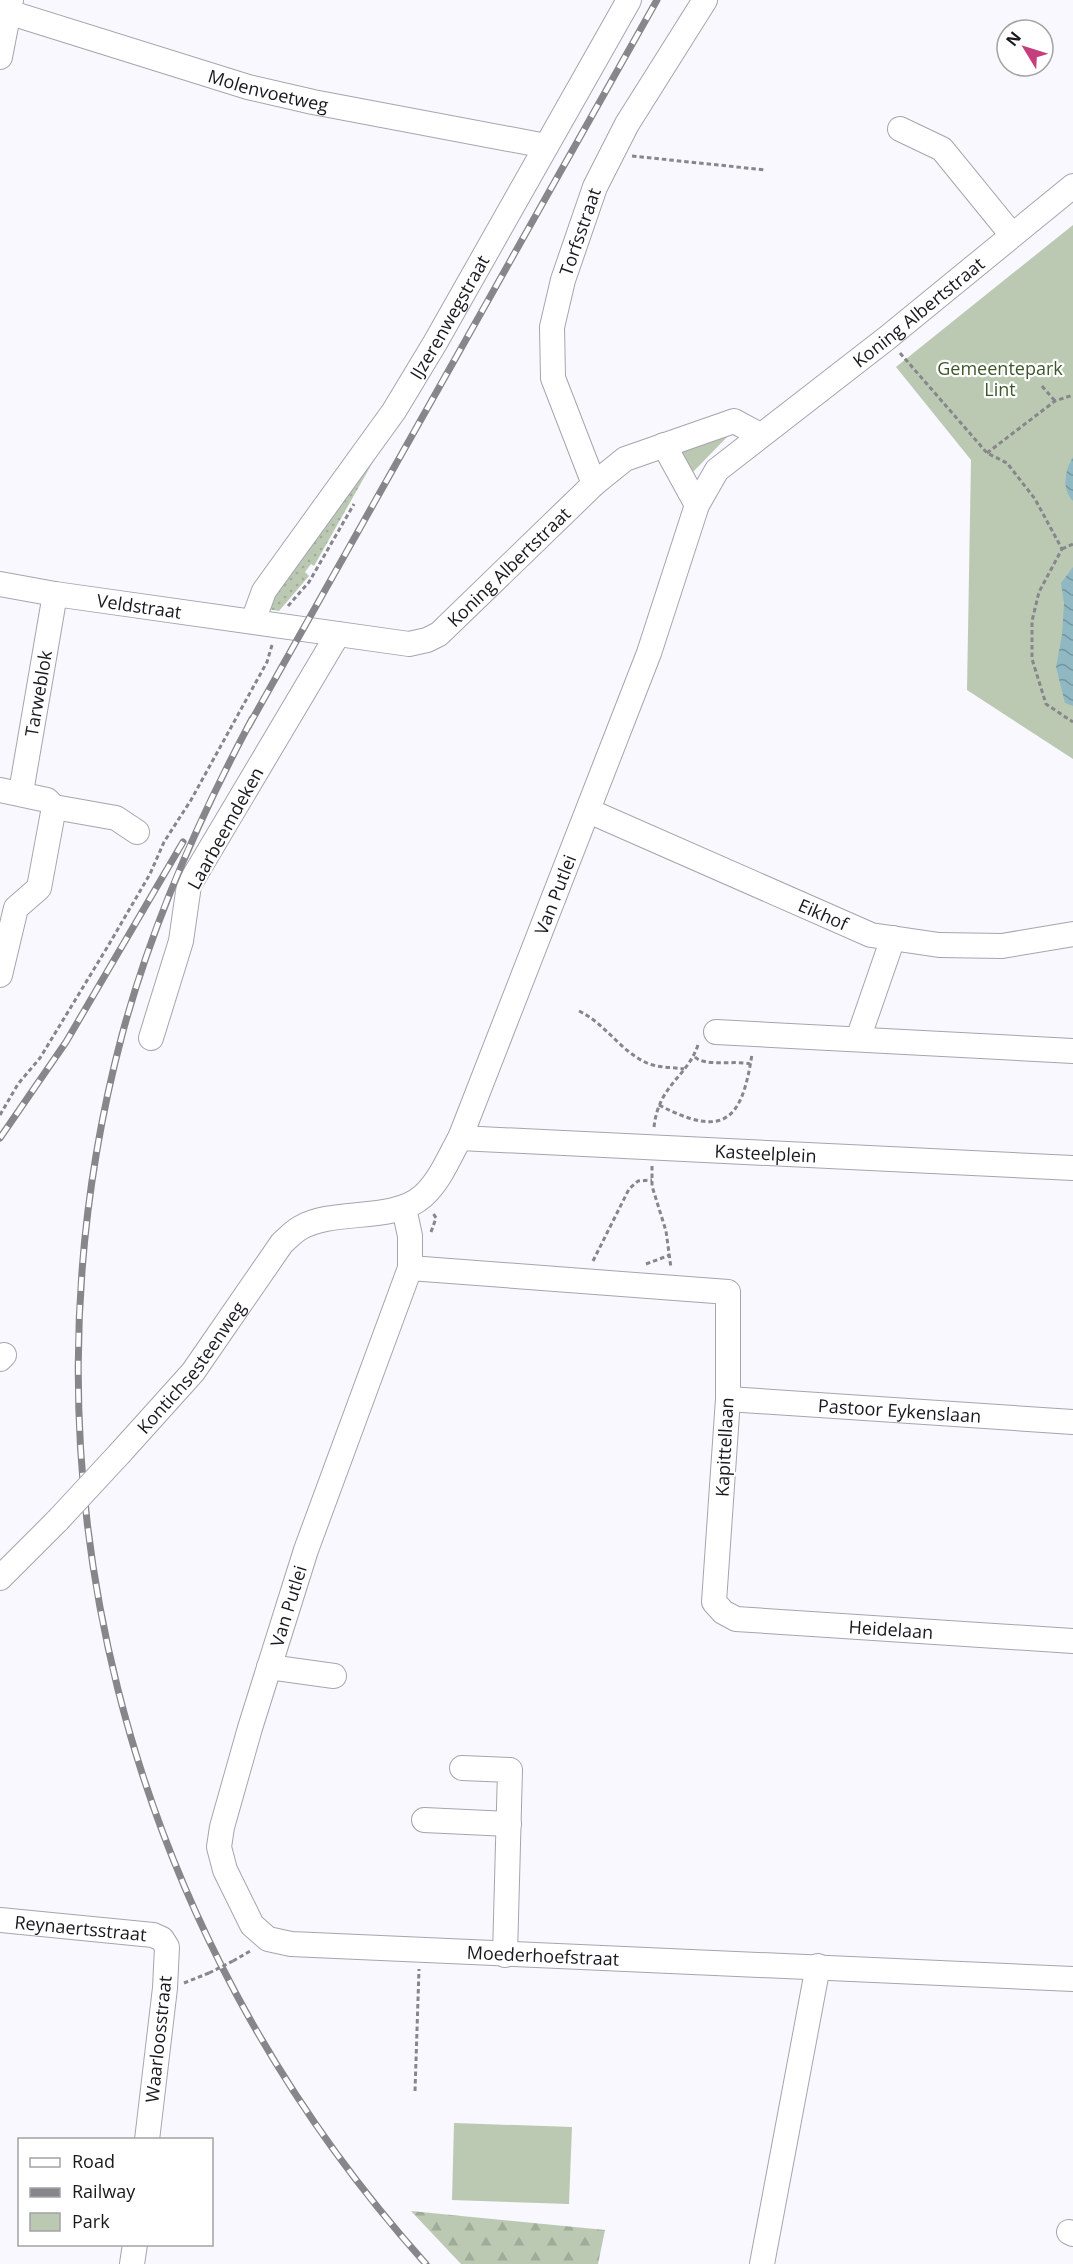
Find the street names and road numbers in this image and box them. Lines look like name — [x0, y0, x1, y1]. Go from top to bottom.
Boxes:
street label: Molenvoetweg — [205, 63, 330, 117]
street label: Torfsstraat — [553, 185, 606, 279]
street label: IJzerenwegstraat — [404, 251, 494, 384]
street label: Koning Albertstraat — [848, 252, 989, 372]
street label: Koning Albertstraat — [442, 502, 575, 632]
street label: Veldstraat — [95, 588, 183, 624]
street label: Tarweblok — [19, 648, 57, 738]
street label: Laarbeemdeken — [181, 763, 269, 893]
street label: Van Putlei — [528, 851, 581, 938]
street label: Eikhof — [795, 893, 853, 936]
street label: Kasteelplein — [714, 1138, 817, 1167]
street label: Kontichsesteenweg — [131, 1296, 250, 1439]
street label: Pastoor Eykenslaan — [817, 1393, 982, 1428]
street label: Kapittellaan — [709, 1397, 739, 1497]
street label: Van Putlei — [264, 1562, 312, 1650]
street label: Heidelaan — [848, 1614, 934, 1644]
street label: Reynaertsstraat — [13, 1909, 148, 1946]
street label: Moederhoefstraat — [466, 1940, 620, 1971]
street label: Waarloosstraat — [139, 1974, 177, 2104]

